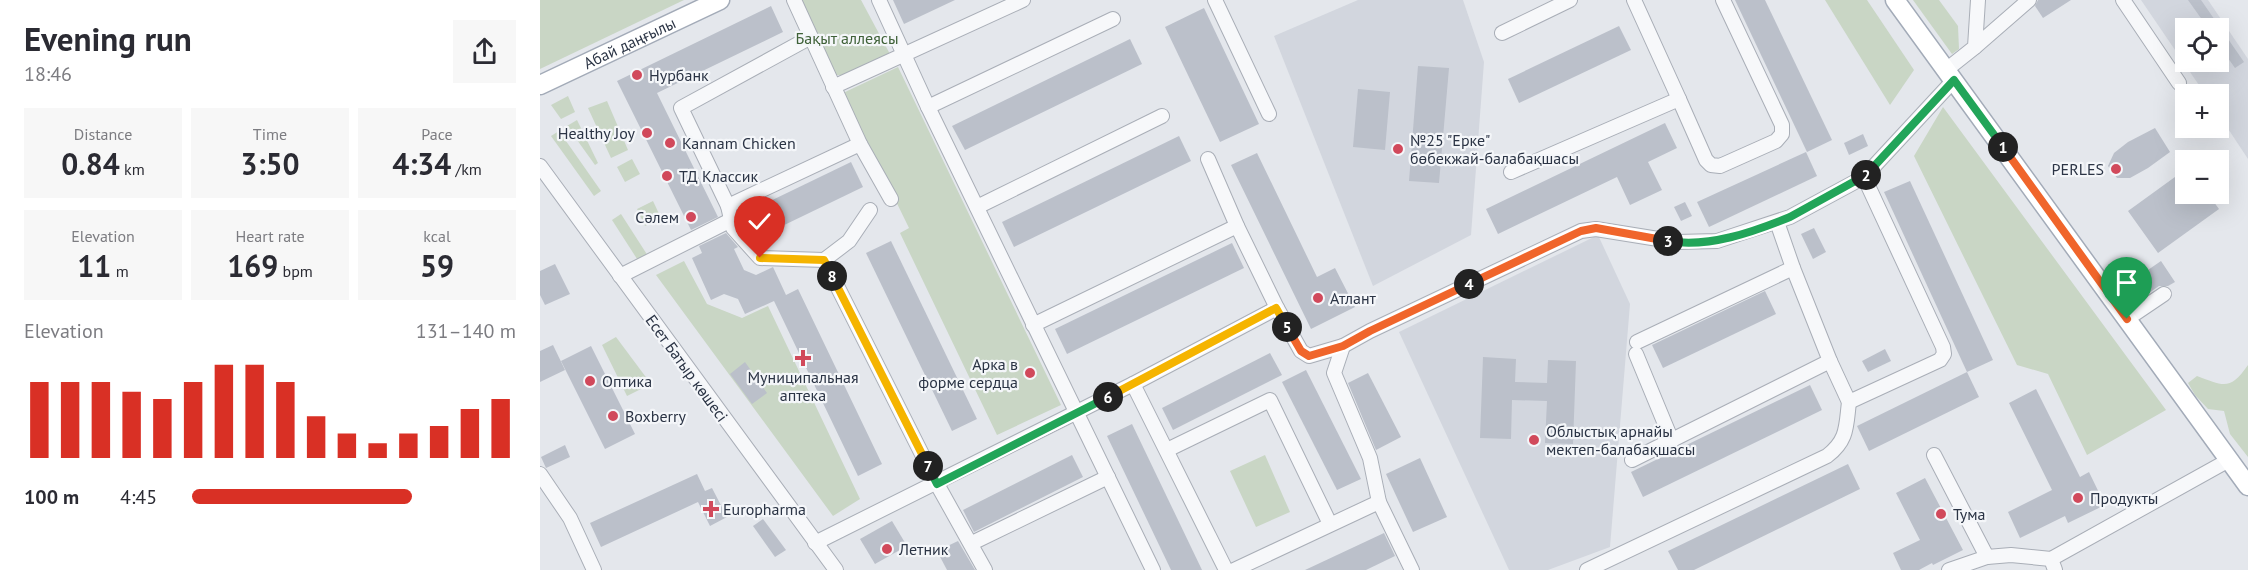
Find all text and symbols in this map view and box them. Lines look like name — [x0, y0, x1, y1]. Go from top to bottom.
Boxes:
street label: Абай даңғылы — [580, 12, 679, 73]
text: Evening run — [24, 17, 192, 60]
map controls — [2175, 18, 2229, 204]
button: locate — [2175, 18, 2229, 72]
button: share — [453, 20, 516, 83]
park label: Бақыт аллеясы — [795, 28, 899, 48]
text: 18:46 — [24, 61, 72, 87]
place label: Нурбанк — [649, 65, 709, 85]
marker: Нурбанк — [630, 68, 644, 82]
button: + — [2175, 84, 2229, 138]
place label: Healthy Joy — [558, 123, 636, 143]
text: Distance — [74, 124, 132, 144]
text: Time — [253, 124, 287, 144]
text: Pace — [421, 124, 453, 144]
marker: Healthy Joy — [640, 126, 654, 140]
place label: №25 "Ерке" бөбекжай-балабақшасы — [1410, 130, 1579, 168]
pin: 1 — [1988, 132, 2018, 162]
place label: Kannam Chicken — [682, 133, 796, 153]
marker: Kannam Chicken — [663, 136, 677, 150]
text: 1 — [1998, 137, 2008, 157]
marker: №25 "Ерке" бөбекжай-балабақшасы — [1391, 142, 1405, 156]
text: 0.84 — [61, 144, 120, 183]
text: 3:50 — [240, 144, 300, 183]
text: 4:34 — [392, 144, 451, 183]
button: − — [2175, 150, 2229, 204]
text: km — [120, 159, 145, 179]
text: /km — [451, 159, 482, 179]
place label: PERLES — [2052, 159, 2104, 179]
pin: 2 — [1851, 160, 1881, 190]
marker: PERLES — [2109, 162, 2123, 176]
text: 2 — [1861, 165, 1871, 185]
place label: ТД Классик — [679, 166, 758, 186]
marker: ТД Классик — [660, 169, 674, 183]
pin — [734, 196, 785, 258]
icon: check — [743, 205, 776, 238]
place label: Сәлем — [635, 207, 679, 227]
marker: Сәлем — [684, 210, 698, 224]
text: Elevation — [71, 226, 135, 246]
text: Heart rate — [235, 226, 305, 246]
text: kcal — [423, 226, 451, 246]
pin: 3 — [1653, 226, 1683, 256]
text: 3 — [1663, 231, 1673, 251]
text: 11 — [77, 246, 111, 285]
text: 169 — [227, 246, 278, 285]
text: 59 — [420, 246, 454, 285]
pin — [2101, 257, 2152, 319]
text: m — [111, 261, 129, 281]
text: bpm — [278, 261, 313, 281]
pin: 8 — [817, 261, 847, 291]
text: 8 — [827, 266, 837, 286]
icon: arrive — [2110, 266, 2143, 299]
pin: 4 — [1454, 269, 1484, 299]
text: 4 — [1464, 274, 1474, 294]
place label: Атлант — [1330, 288, 1377, 308]
marker: Атлант — [1311, 291, 1325, 305]
street label: Есет Батыр көшесі — [641, 311, 733, 425]
pin: 5 — [1272, 312, 1302, 342]
text: 5 — [1282, 317, 1292, 337]
text: Elevation — [24, 318, 104, 344]
text: 131–140 m — [416, 318, 516, 344]
marker: Муниципальная аптека — [796, 351, 810, 365]
place label: Арка в форме сердца — [918, 354, 1018, 392]
marker: Арка в форме сердца — [1023, 366, 1037, 380]
place label: Муниципальная аптека — [747, 367, 859, 405]
place label: Оптика — [602, 371, 652, 391]
marker: Оптика — [583, 374, 597, 388]
pin: 6 — [1093, 382, 1123, 412]
text: 6 — [1103, 387, 1113, 407]
place label: Boxberry — [625, 406, 686, 426]
marker: Boxberry — [606, 409, 620, 423]
place label: Облыстық арнайы мектеп-балабақшасы — [1546, 421, 1695, 459]
marker: Облыстық арнайы мектеп-балабақшасы — [1527, 433, 1541, 447]
pin: 7 — [913, 451, 943, 481]
text: 7 — [923, 456, 933, 476]
text: 100 m — [24, 484, 79, 510]
text: 4:45 — [120, 484, 157, 510]
place label: Продукты — [2090, 488, 2158, 508]
marker: Продукты — [2071, 491, 2085, 505]
place label: Europharma — [723, 499, 806, 519]
marker: Europharma — [704, 502, 718, 516]
place label: Тума — [1953, 504, 1986, 524]
marker: Тума — [1934, 507, 1948, 521]
place label: Летник — [898, 539, 949, 559]
marker: Летник — [880, 542, 894, 556]

